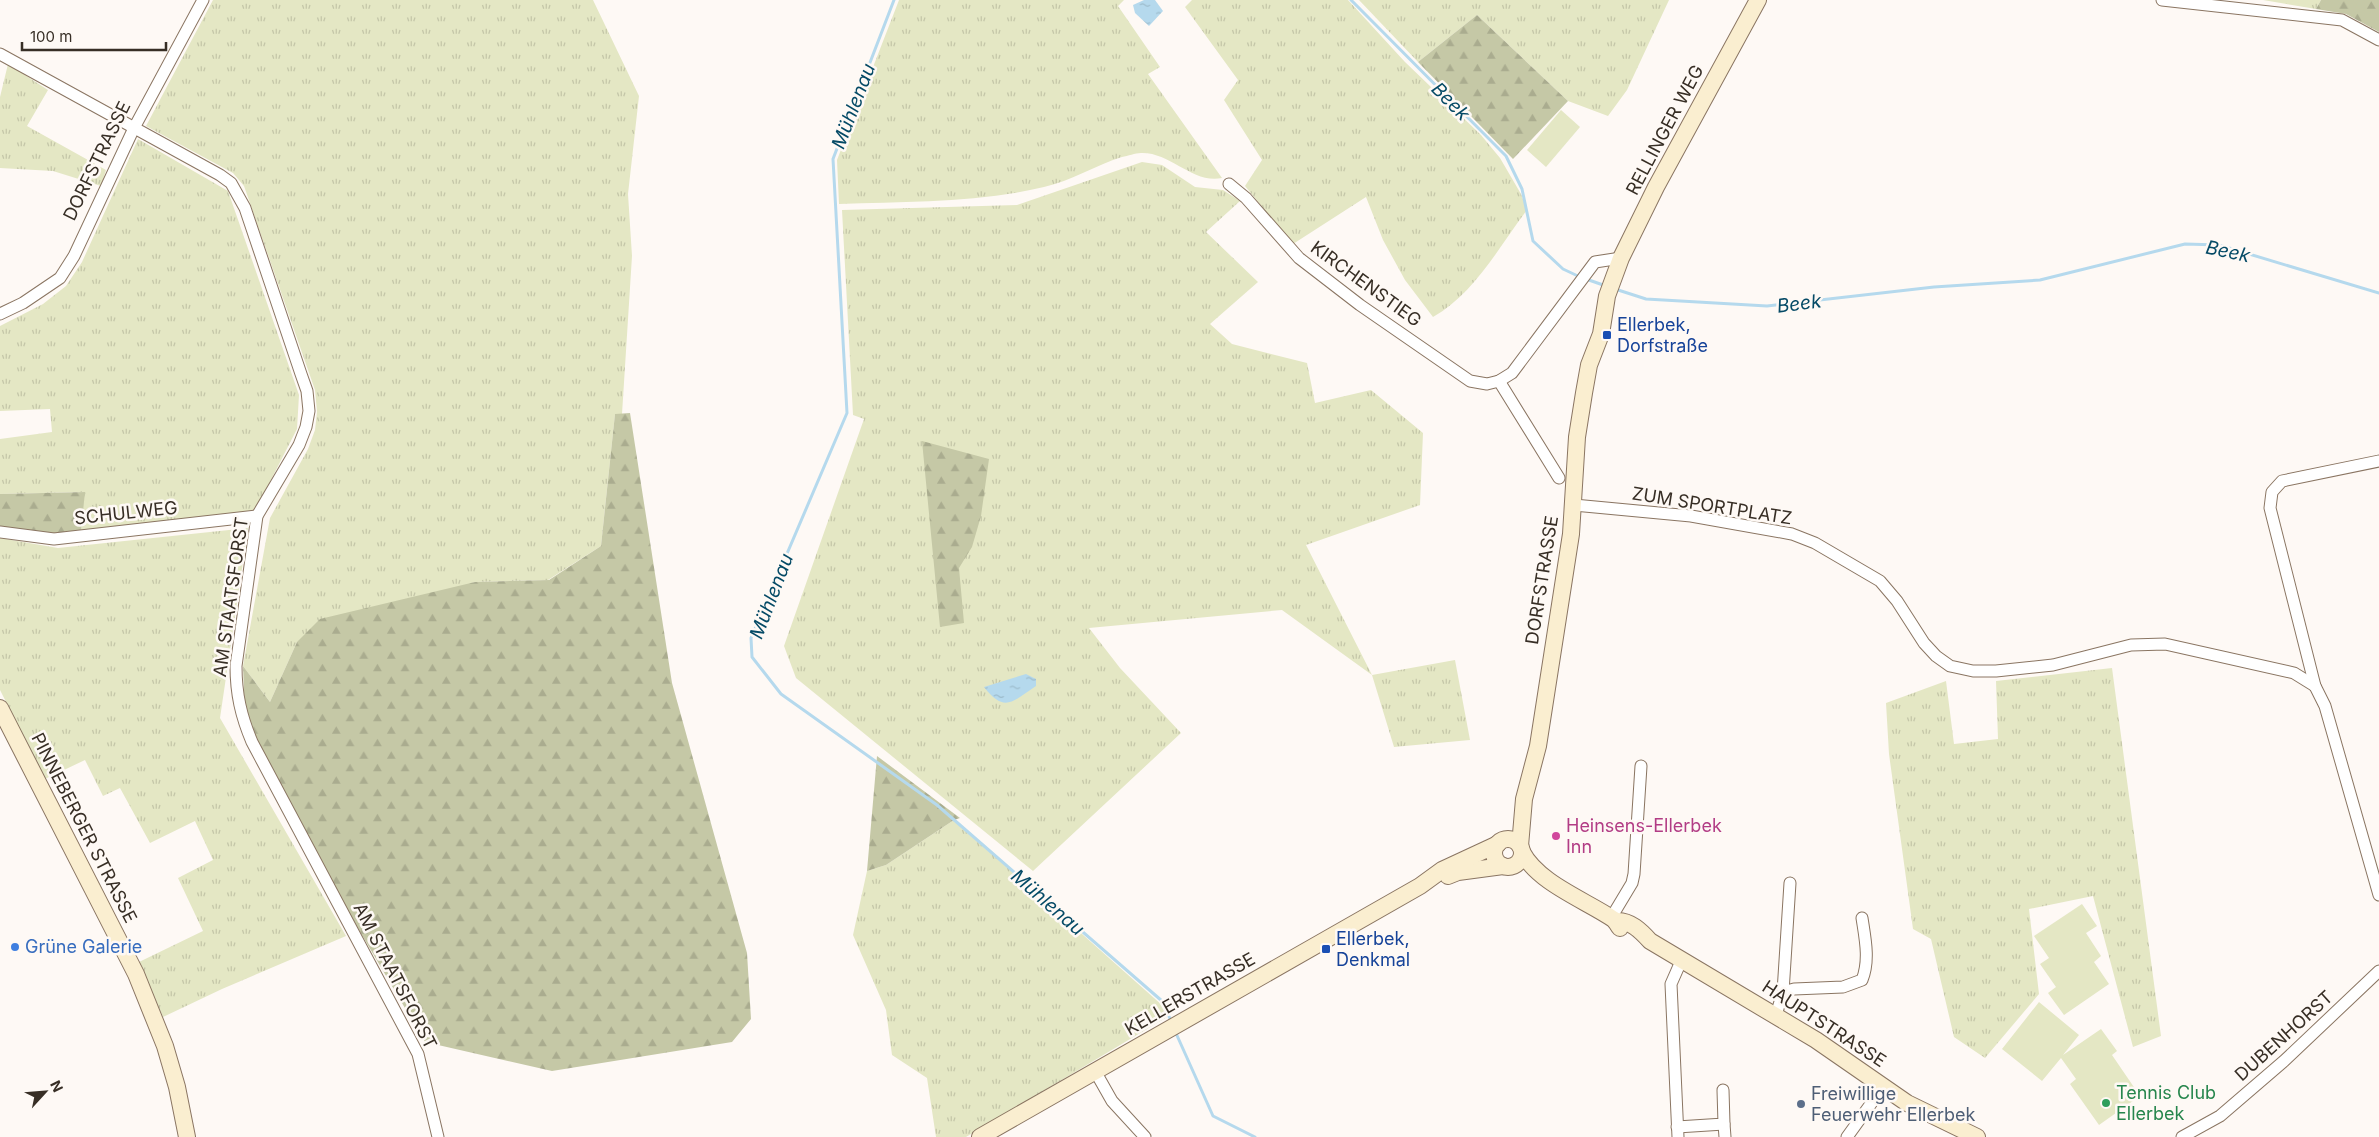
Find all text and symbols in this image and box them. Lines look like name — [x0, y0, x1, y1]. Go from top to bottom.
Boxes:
scale bar — [22, 20, 166, 52]
text: 100 m — [30, 27, 72, 46]
water label: Mühlenau — [827, 60, 880, 152]
street label: RELLINGER WEG — [1621, 61, 1708, 198]
water label: Beek — [1427, 77, 1475, 126]
street label: DORFSTRASSE — [59, 98, 134, 224]
street label: KIRCHENSTIEG — [1307, 236, 1426, 331]
water label: Beek — [2204, 236, 2253, 268]
water label: Beek — [1775, 289, 1823, 318]
place label: Ellerbek, Dorfstraße — [1617, 314, 1708, 356]
marker: Ellerbek, Dorfstraße — [1601, 329, 1613, 341]
street label: ZUM SPORTPLATZ — [1631, 482, 1794, 529]
street label: SCHULWEG — [73, 497, 179, 528]
street label: DORFSTRASSE — [1521, 514, 1562, 646]
street label: AM STAATSFORST — [209, 516, 252, 678]
water label: Mühlenau — [745, 550, 798, 642]
street label: PINNEBERGER STRASSE — [27, 729, 142, 926]
place label: Heinsens-Ellerbek Inn — [1566, 815, 1722, 857]
marker: Heinsens-Ellerbek Inn — [1550, 830, 1562, 842]
water label: Mühlenau — [1006, 864, 1089, 940]
street label: AM STAATSFORST — [349, 899, 441, 1052]
place label: Ellerbek, Denkmal — [1336, 928, 1410, 970]
place label: Grüne Galerie — [25, 936, 142, 957]
marker: Grüne Galerie — [9, 941, 21, 953]
marker: Ellerbek, Denkmal — [1320, 943, 1332, 955]
street label: KELLERSTRASSE — [1121, 948, 1259, 1039]
street label: HAUPTSTRASSE — [1759, 976, 1890, 1071]
street label: DUBENHORST — [2230, 986, 2337, 1085]
north arrow — [20, 1067, 70, 1117]
text: N — [47, 1078, 67, 1095]
place label: Tennis Club Ellerbek — [2116, 1082, 2216, 1124]
place label: Freiwillige Feuerwehr Ellerbek — [1811, 1083, 1975, 1125]
marker: Tennis Club Ellerbek — [2100, 1097, 2112, 1109]
marker: Freiwillige Feuerwehr Ellerbek — [1795, 1098, 1807, 1110]

